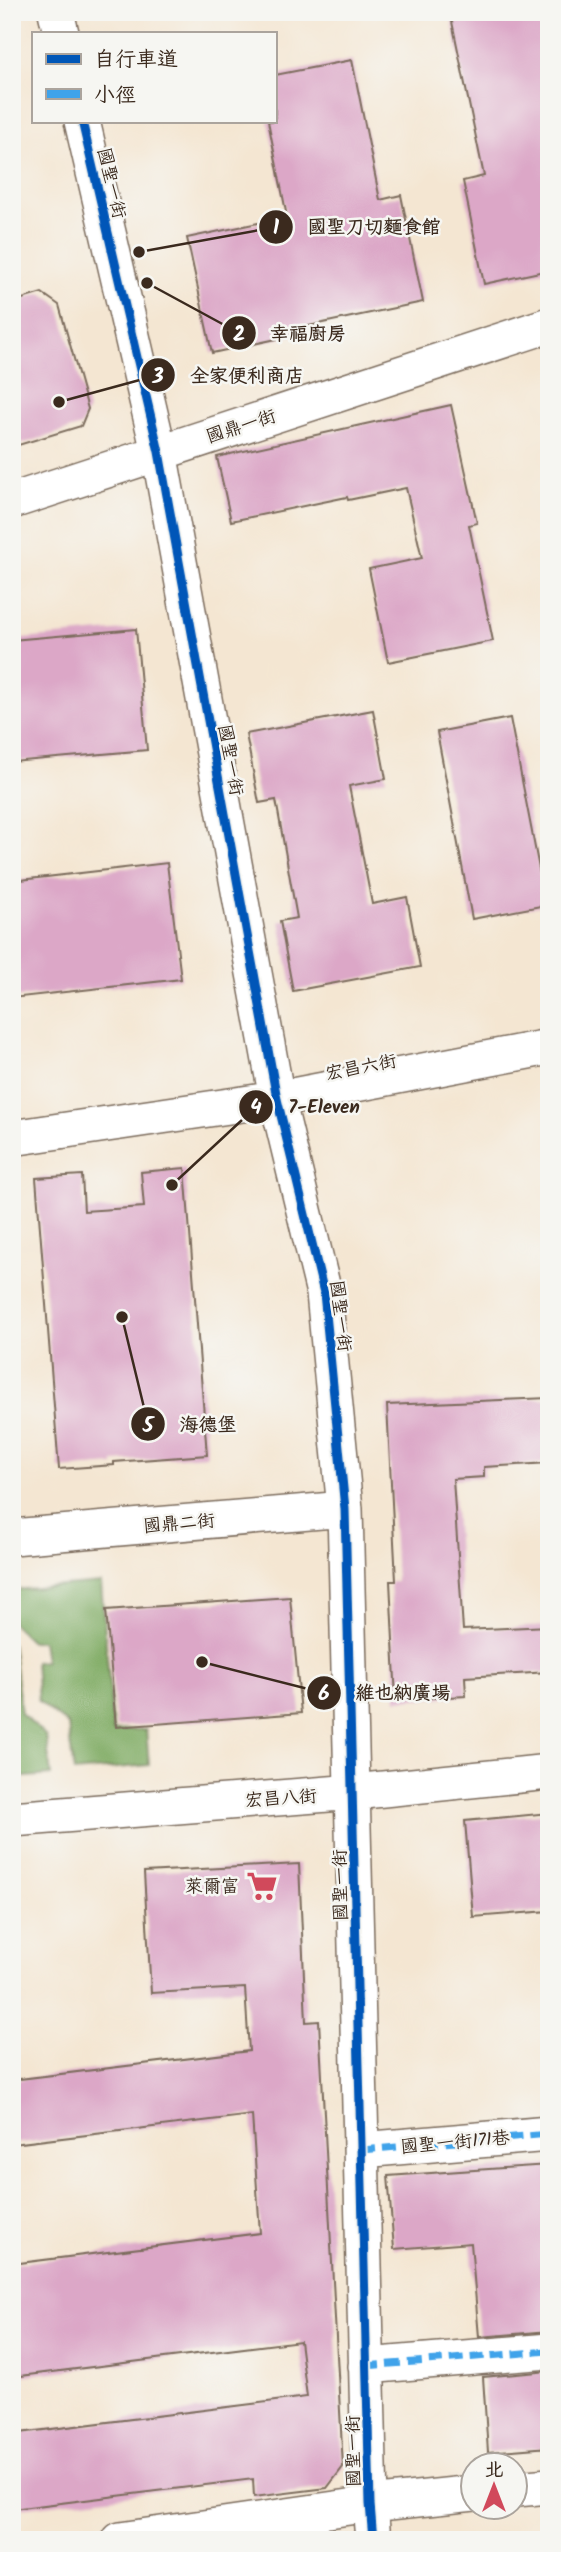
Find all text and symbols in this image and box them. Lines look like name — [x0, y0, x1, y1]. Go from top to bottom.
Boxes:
legend — [32, 32, 276, 122]
text: 自行車道 — [94, 44, 178, 77]
text: 小徑 — [94, 80, 136, 113]
street label: 國聖一街 — [88, 145, 133, 222]
callout: 國聖刀切麵食館 — [259, 207, 455, 247]
text: 1 — [273, 212, 280, 245]
text: 國聖刀切麵食館 — [307, 213, 441, 243]
callout: 幸福廚房 — [221, 313, 360, 353]
text: 2 — [233, 319, 245, 352]
text: 幸福廚房 — [270, 320, 346, 350]
callout: 全家便利商店 — [141, 355, 318, 395]
text: 3 — [151, 361, 164, 394]
text: 全家便利商店 — [190, 362, 304, 392]
street label: 國鼎一街 — [203, 403, 280, 452]
street label: 國聖一街 — [209, 722, 250, 798]
street label: 宏昌六街 — [323, 1047, 399, 1090]
callout: 7-Eleven — [239, 1087, 373, 1127]
text: 4 — [250, 1092, 262, 1125]
text: 7-Eleven — [288, 1093, 360, 1123]
street label: 國聖一街 — [321, 1279, 358, 1354]
callout: 海德堡 — [130, 1404, 250, 1444]
text: 5 — [142, 1410, 156, 1443]
text: 海德堡 — [179, 1411, 237, 1441]
street label: 國鼎二街 — [142, 1507, 216, 1542]
callout: 維也納廣場 — [307, 1673, 465, 1713]
text: 6 — [318, 1678, 330, 1711]
text: 維也納廣場 — [355, 1679, 451, 1709]
street label: 宏昌八街 — [244, 1783, 318, 1816]
street label: 國聖一街 — [326, 1849, 357, 1921]
supermarket icon: 萊爾富 — [245, 1869, 279, 1903]
place label: 萊爾富 — [185, 1873, 239, 1902]
street label: 國聖一街171巷 — [399, 2124, 511, 2163]
street label: 國聖一街 — [339, 2415, 370, 2487]
north arrow — [460, 2450, 530, 2520]
text: 北 — [484, 2456, 504, 2486]

